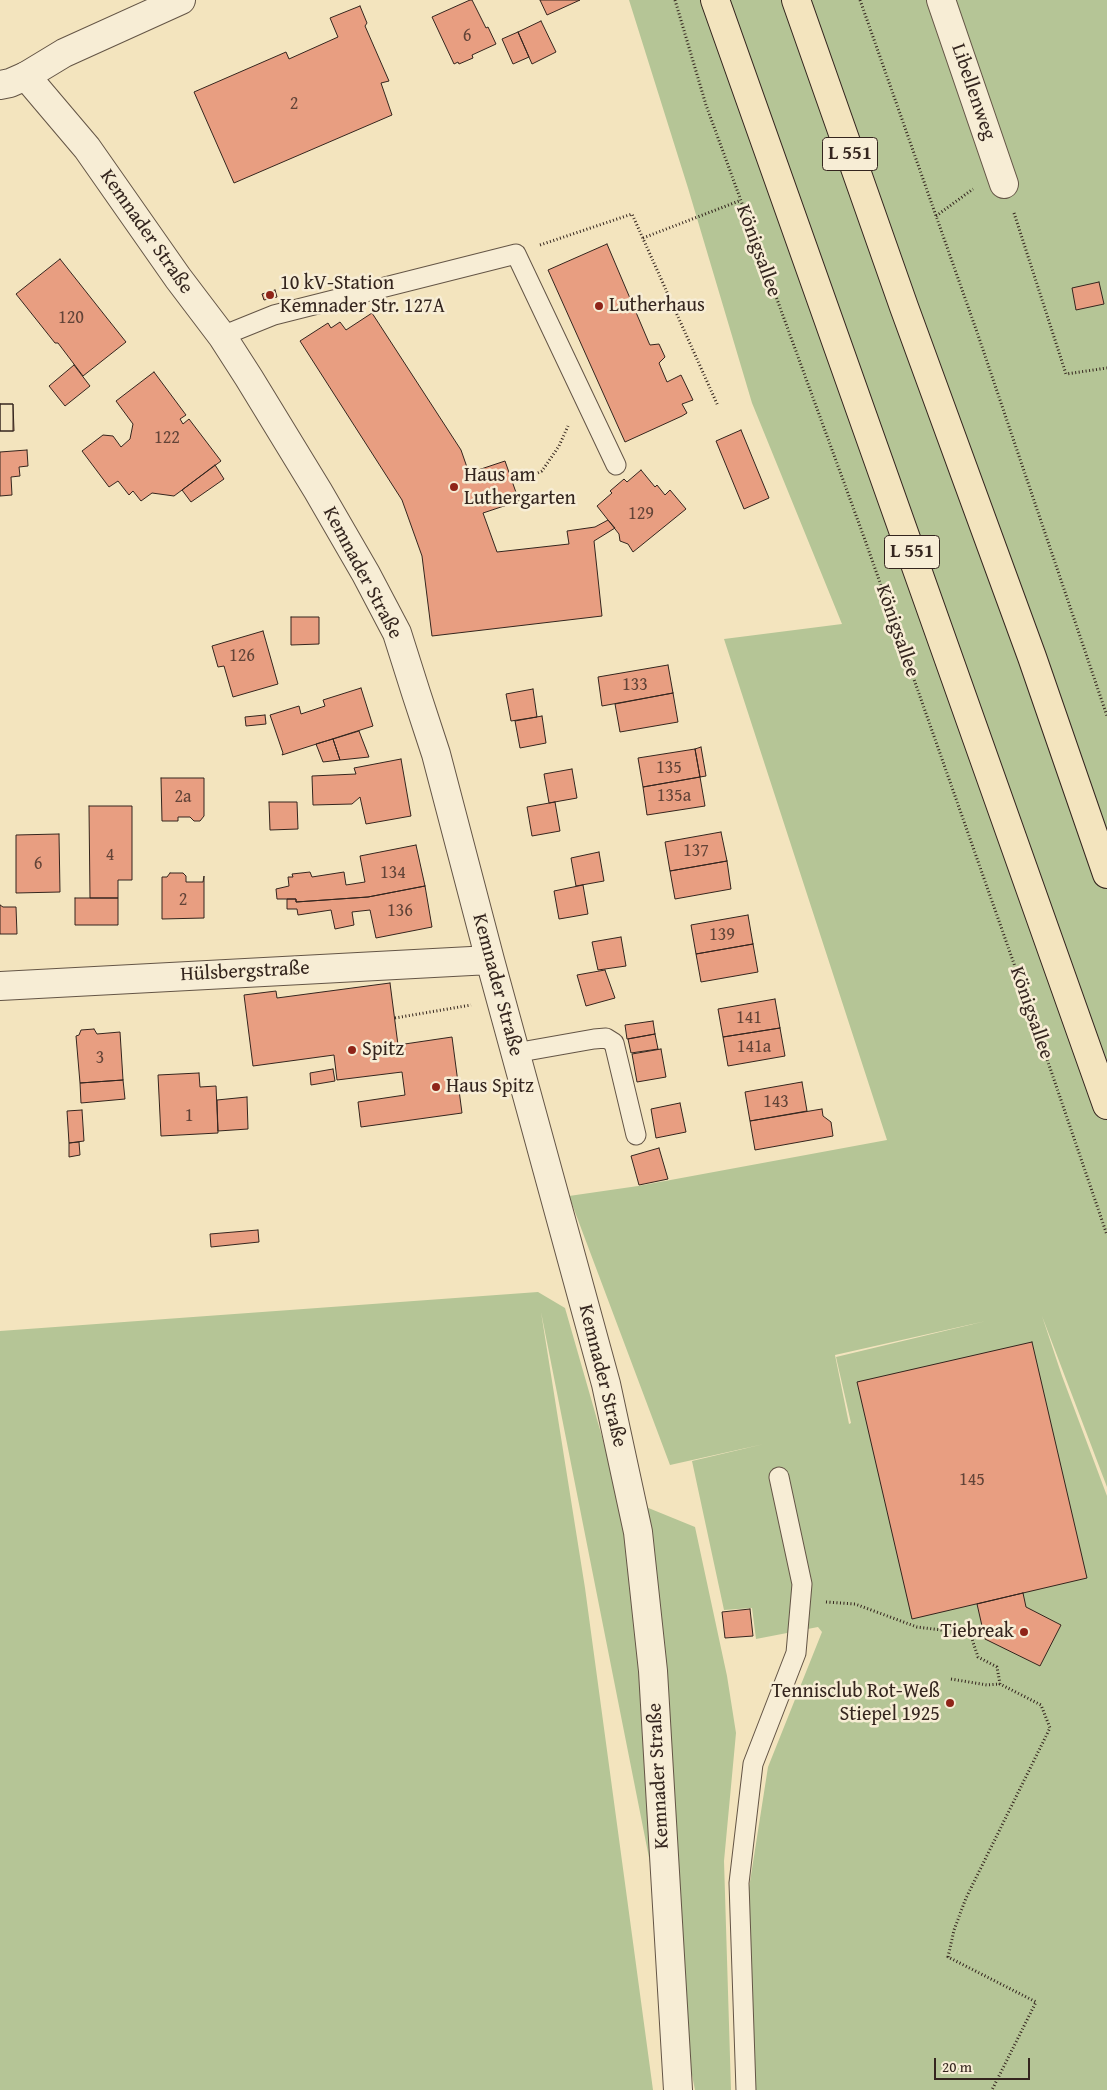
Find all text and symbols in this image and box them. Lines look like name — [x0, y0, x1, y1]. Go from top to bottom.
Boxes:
house number: 6 — [463, 25, 471, 47]
street label: Libellenweg — [945, 41, 1001, 143]
house number: 2 — [290, 93, 298, 115]
road number: L 551 — [822, 138, 878, 170]
street label: Kemnader Straße — [94, 165, 198, 299]
street label: Königsallee — [730, 202, 786, 300]
place label: 10 kV-Station Kemnader Str. 127A — [280, 272, 445, 319]
marker: 10 kV-Station Kemnader Str. 127A — [264, 289, 276, 301]
place label: Lutherhaus — [609, 294, 705, 318]
marker: Lutherhaus — [593, 300, 605, 312]
house number: 120 — [58, 307, 84, 329]
house number: 122 — [154, 427, 180, 449]
place label: Haus am Luthergarten — [464, 464, 576, 511]
marker: Haus am Luthergarten — [448, 481, 460, 493]
street label: Kemnader Straße — [317, 503, 407, 643]
house number: 129 — [628, 503, 654, 525]
road number: L 551 — [884, 536, 940, 568]
street label: Königsallee — [870, 582, 924, 680]
house number: 126 — [229, 645, 255, 667]
house number: 133 — [622, 674, 648, 696]
house number: 135 — [656, 757, 682, 779]
house number: 135a — [657, 785, 691, 807]
house number: 2a — [174, 786, 192, 808]
house number: 137 — [683, 840, 709, 862]
house number: 4 — [106, 844, 114, 866]
house number: 6 — [34, 853, 42, 875]
house number: 134 — [380, 862, 406, 884]
house number: 2 — [179, 889, 187, 911]
house number: 136 — [387, 900, 413, 922]
street label: Kemnader Straße — [466, 911, 528, 1059]
house number: 139 — [709, 924, 735, 946]
street label: Hülsbergstraße — [180, 957, 310, 987]
street label: Königsallee — [1004, 964, 1058, 1062]
house number: 141 — [736, 1007, 762, 1029]
house number: 141a — [737, 1036, 771, 1058]
place label: Spitz — [362, 1038, 404, 1062]
marker: Spitz — [346, 1044, 358, 1056]
house number: 3 — [96, 1047, 104, 1069]
place label: Haus Spitz — [446, 1075, 534, 1099]
marker: Haus Spitz — [430, 1081, 442, 1093]
house number: 143 — [763, 1091, 789, 1113]
house number: 1 — [185, 1105, 193, 1127]
street label: Kemnader Straße — [573, 1302, 631, 1450]
house number: 145 — [959, 1469, 985, 1491]
place label: Tiebreak — [941, 1620, 1014, 1644]
marker: Tiebreak — [1018, 1626, 1030, 1638]
place label: Tennisclub Rot-Weß Stiepel 1925 — [771, 1680, 940, 1727]
marker: Tennisclub Rot-Weß Stiepel 1925 — [944, 1697, 956, 1709]
street label: Kemnader Straße — [643, 1702, 675, 1850]
scale bar — [937, 2048, 1033, 2080]
text: 20 m — [942, 2056, 972, 2077]

